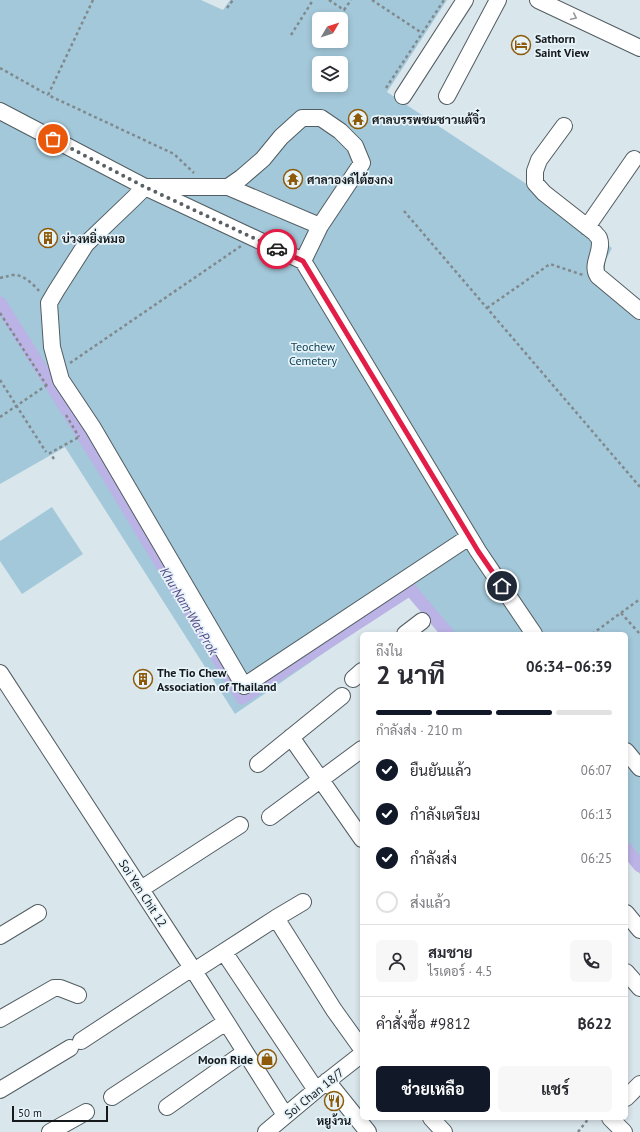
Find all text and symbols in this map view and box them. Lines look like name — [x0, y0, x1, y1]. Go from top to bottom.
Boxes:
north arrow — [312, 12, 348, 48]
map controls — [312, 12, 348, 92]
one-way arrow — [569, 12, 577, 20]
place label: Sathorn Saint View — [535, 31, 589, 60]
hotel icon: Sathorn Saint View — [510, 34, 532, 56]
button: layers — [312, 56, 348, 92]
temple icon: ศาลบรรพชนชาวแต้จิ๋ว — [347, 108, 369, 130]
place label: ศาลบรรพชนชาวแต้จิ๋ว — [372, 109, 486, 127]
pin — [36, 122, 70, 156]
icon: bag — [42, 128, 64, 150]
temple icon: ศาลาองค์ไต้ฮงกง — [282, 168, 304, 190]
place label: ศาลาองค์ไต้ฮงกง — [307, 172, 393, 187]
building icon: บ่วงหยิ่งหมอ — [37, 227, 59, 249]
place label: บ่วงหยิ่งหมอ — [62, 228, 125, 246]
courier — [257, 229, 297, 269]
icon: car — [266, 238, 288, 260]
park label: Teochew Cemetery — [289, 339, 337, 368]
water label: Khu Nam Wat Prok — [156, 564, 223, 659]
pin — [485, 569, 519, 603]
icon: home — [491, 575, 513, 597]
text: ถึงใน — [376, 643, 403, 660]
text: 06:34–06:39 — [526, 657, 612, 676]
text: 2 นาที — [376, 658, 445, 691]
place label: The Tio Chew Association of Thailand — [157, 665, 276, 694]
building icon: The Tio Chew Association of Thailand — [132, 668, 154, 690]
text: กำลังส่ง · 210 m — [376, 722, 462, 739]
icon: check — [376, 759, 398, 781]
text: ยืนยันแล้ว — [410, 761, 471, 780]
text: 06:07 — [581, 762, 612, 779]
icon: check — [376, 803, 398, 825]
text: กำลังเตรียม — [410, 805, 480, 824]
text: 06:13 — [581, 806, 612, 823]
icon: check — [376, 847, 398, 869]
text: กำลังส่ง — [410, 849, 457, 868]
text: 06:25 — [581, 850, 612, 867]
street label: Soi Yen Chit 12 — [116, 856, 170, 930]
text: ส่งแล้ว — [410, 893, 451, 912]
button: person — [376, 940, 418, 982]
button: phone — [570, 940, 612, 982]
text: สมชาย — [428, 943, 473, 962]
text: ไรเดอร์ · 4.5 — [428, 963, 492, 980]
text: คำสั่งซื้อ #9812 — [376, 1014, 471, 1033]
text: ฿622 — [577, 1014, 612, 1033]
shop icon: Moon Ride — [256, 1048, 278, 1070]
place label: Moon Ride — [198, 1052, 253, 1067]
street label: Soi Chan 18/7 — [281, 1064, 347, 1122]
button: ช่วยเหลือ — [376, 1066, 490, 1112]
button: แชร์ — [498, 1066, 612, 1112]
restaurant icon: หยูง้วน — [323, 1090, 345, 1112]
scale bar — [12, 1104, 108, 1123]
text: 50 m — [18, 1106, 42, 1120]
place label: หยูง้วน — [317, 1113, 352, 1129]

